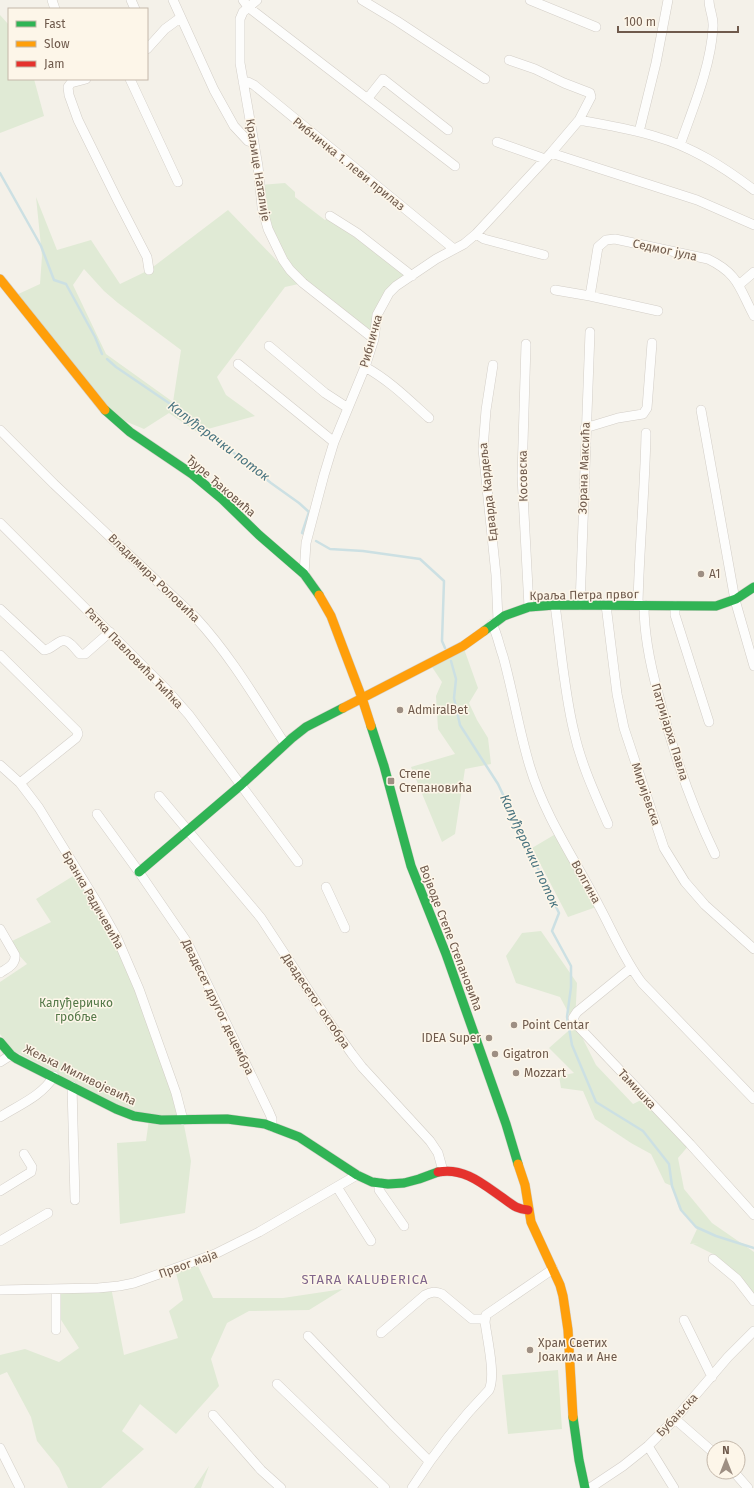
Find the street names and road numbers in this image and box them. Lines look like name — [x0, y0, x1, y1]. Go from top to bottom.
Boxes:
street label: Рибничка 1. леви прилаз — [290, 114, 408, 214]
street label: Краљице Наталије — [243, 118, 273, 222]
street label: Седмог јула — [631, 236, 699, 264]
street label: Рибничка — [357, 313, 385, 369]
street label: Зорана Максића — [575, 422, 593, 514]
street label: Едварда Кардеља — [476, 442, 500, 542]
street label: Косовска — [516, 450, 530, 502]
street label: Ђуре Ђаковића — [183, 452, 259, 520]
street label: Владимира Роловића — [105, 531, 203, 625]
street label: Краља Петра првог — [529, 587, 640, 603]
street label: Ратка Павловића Ћићка — [82, 604, 186, 712]
street label: Патријарха Павла — [649, 682, 691, 782]
street label: Миријевска — [629, 761, 663, 827]
street label: Бранка Радичевића — [59, 848, 127, 952]
street label: Волгина — [568, 858, 604, 906]
street label: Војводе Степе Степановића — [417, 863, 485, 1013]
street label: Двадесет другог децембра — [179, 936, 257, 1077]
street label: Двадесетог октобра — [278, 950, 353, 1051]
street label: Жељка Миливојевића — [22, 1042, 138, 1108]
street label: Тамишка — [615, 1066, 659, 1112]
street label: Првог маја — [157, 1247, 219, 1281]
street label: Бубањска — [653, 1390, 701, 1440]

